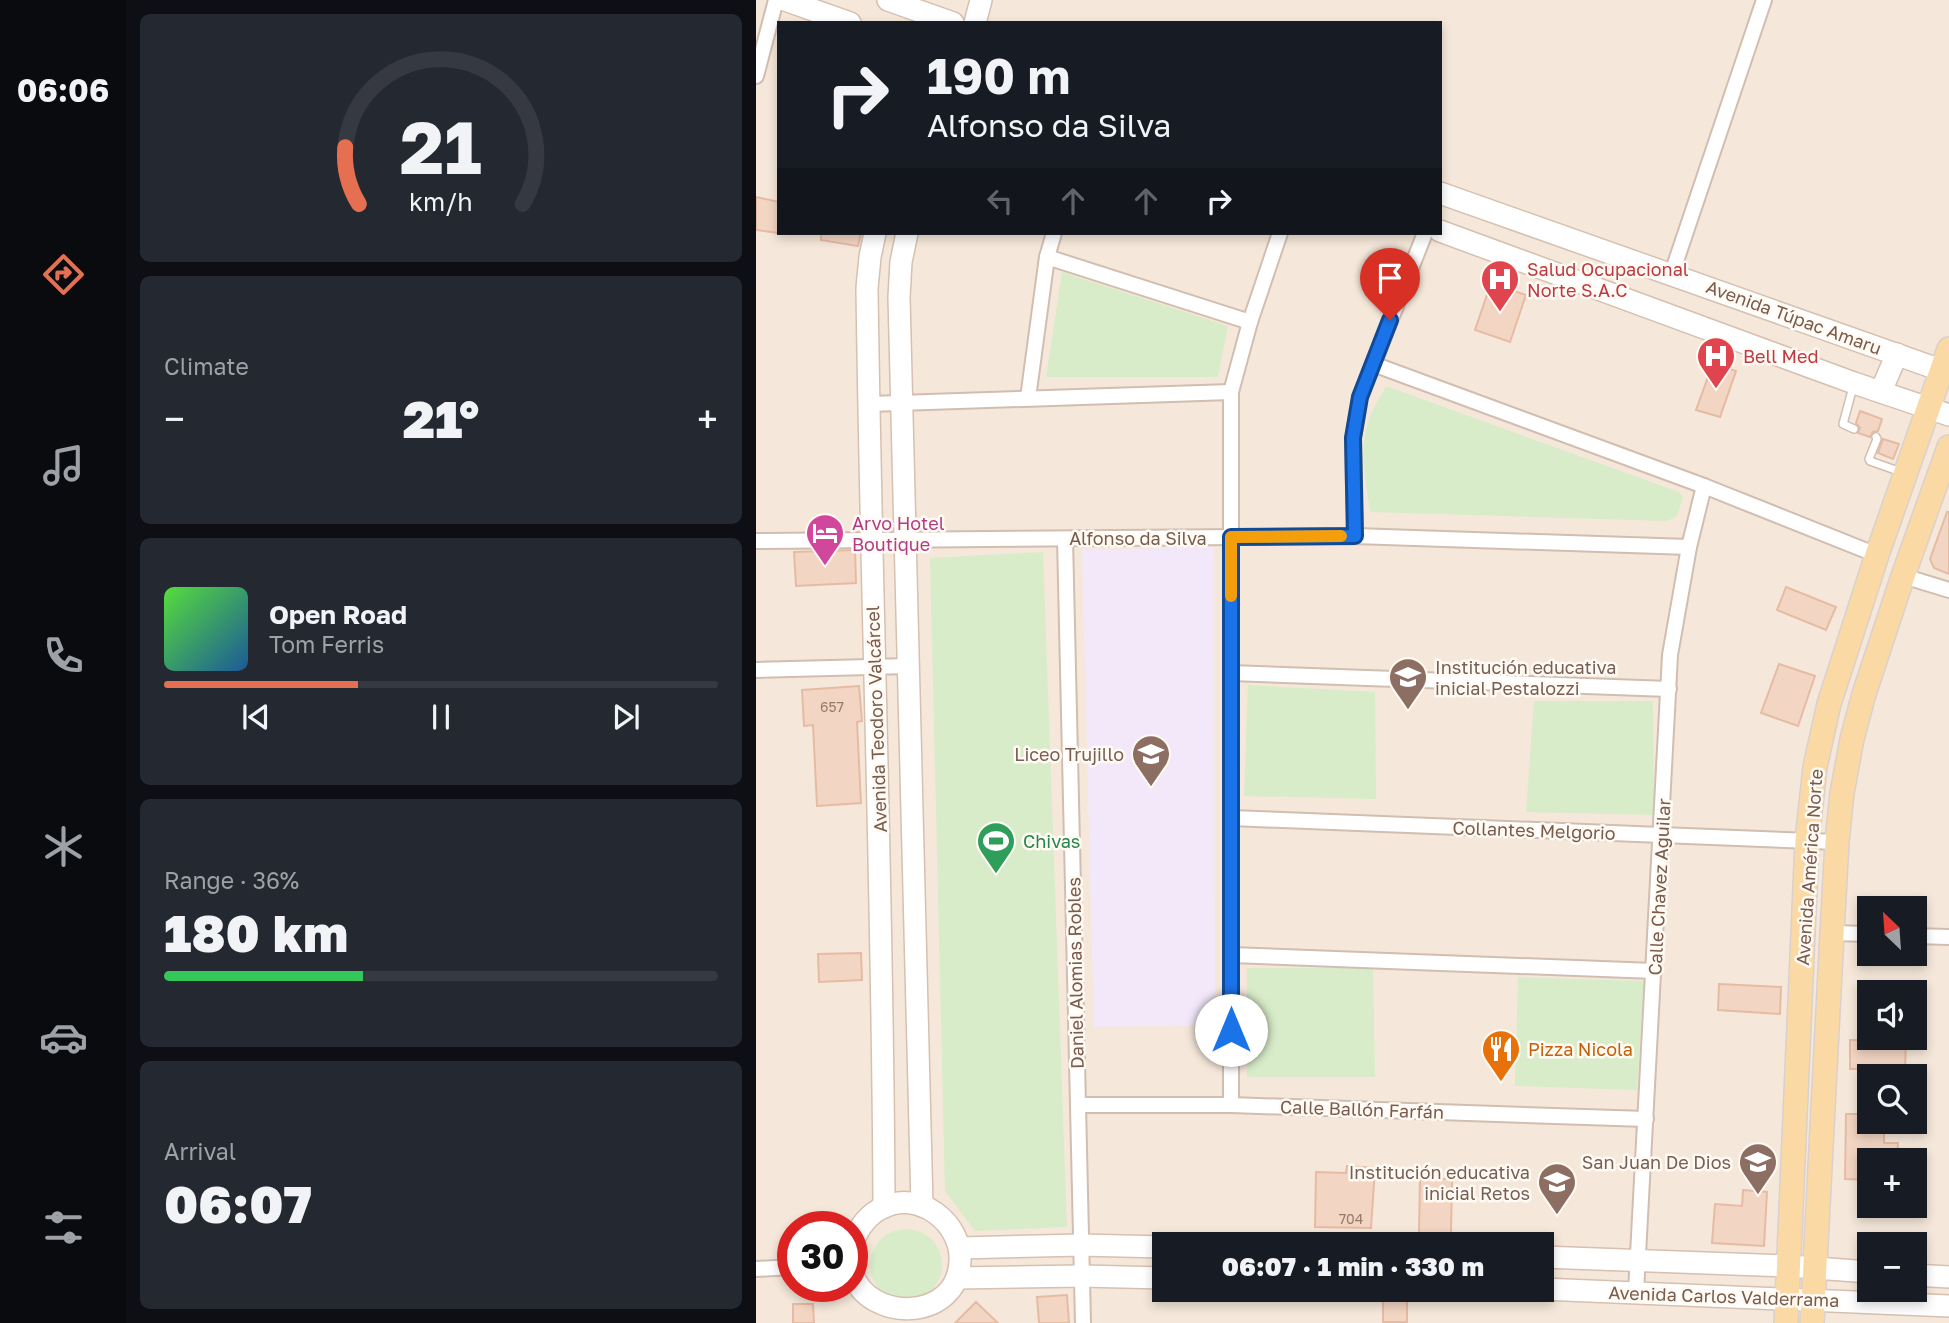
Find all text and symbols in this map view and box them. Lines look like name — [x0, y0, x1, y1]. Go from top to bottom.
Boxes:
text: 190 m — [927, 46, 1070, 105]
icon: right — [812, 49, 903, 140]
text: 06:06 — [17, 71, 109, 109]
text: 21 — [400, 103, 482, 190]
text: Alfonso da Silva — [927, 106, 1171, 144]
icon: left — [981, 182, 1019, 220]
icon: ahead — [1054, 182, 1092, 220]
icon: ahead — [1127, 182, 1165, 220]
icon: right — [1200, 182, 1238, 220]
text: km/h — [409, 186, 473, 217]
pin — [1360, 248, 1420, 320]
icon: directions — [39, 250, 88, 299]
hospital icon: Salud Ocupacional Norte S.A.C — [1479, 258, 1521, 313]
place label: Salud Ocupacional Norte S.A.C — [1527, 258, 1689, 301]
icon: arrive — [1371, 259, 1409, 297]
street label: Avenida Túpac Amaru — [1703, 275, 1885, 359]
hospital icon: Bell Med — [1695, 335, 1737, 390]
place label: Bell Med — [1743, 345, 1819, 367]
text: Climate — [164, 352, 249, 380]
text: 21° — [403, 387, 479, 449]
text: − — [164, 396, 185, 441]
text: + — [697, 396, 718, 441]
icon: music — [39, 441, 88, 490]
hotel icon: Arvo Hotel Boutique — [804, 512, 846, 567]
place label: Arvo Hotel Boutique — [852, 512, 945, 555]
street label: Alfonso da Silva — [1069, 527, 1207, 549]
text: Open Road — [269, 599, 407, 630]
street label: Avenida Teodoro Valcárcel — [861, 605, 891, 833]
text: Tom Ferris — [269, 630, 384, 658]
icon: phone — [39, 631, 88, 680]
school or university icon: Institución educativa inicial Pestalozzi — [1387, 656, 1429, 711]
place label: Institución educativa inicial Pestalozzi — [1435, 656, 1616, 699]
icon: previous — [237, 698, 275, 736]
icon: pause — [422, 698, 460, 736]
icon: next — [607, 698, 645, 736]
house number: 657 — [820, 698, 844, 715]
school or university icon: Liceo Trujillo — [1130, 733, 1172, 788]
place label: Liceo Trujillo — [1014, 743, 1124, 765]
street label: Avenida América Norte — [1791, 768, 1827, 966]
street label: Calle Chavez Aguilar — [1643, 798, 1675, 976]
street label: Collantes Melgorio — [1452, 816, 1616, 844]
sports icon: Chivas — [975, 820, 1017, 875]
icon: climate — [39, 822, 88, 871]
place label: Chivas — [1023, 830, 1080, 852]
text: Range · 36% — [164, 866, 299, 894]
street label: Daniel Alomias Robles — [1062, 877, 1088, 1069]
north arrow — [1857, 896, 1927, 966]
map controls — [1857, 896, 1927, 1302]
text: 180 km — [164, 901, 348, 963]
button: sound — [1857, 980, 1927, 1050]
position arrow — [1194, 993, 1268, 1067]
icon: car — [39, 1013, 88, 1062]
restaurant icon: Pizza Nicola — [1480, 1028, 1522, 1083]
place label: Pizza Nicola — [1528, 1038, 1633, 1060]
button: search — [1857, 1064, 1927, 1134]
street label: Calle Ballón Farfán — [1280, 1095, 1444, 1123]
text: Arrival — [164, 1137, 236, 1165]
school or university icon: San Juan De Dios — [1737, 1141, 1779, 1196]
button: + — [1857, 1148, 1927, 1218]
place label: San Juan De Dios — [1582, 1151, 1731, 1173]
place label: Institución educativa inicial Retos — [1349, 1161, 1530, 1204]
school or university icon: Institución educativa inicial Retos — [1536, 1161, 1578, 1216]
text: 06:07 — [164, 1172, 312, 1234]
icon: filters — [39, 1203, 88, 1252]
house number: 704 — [1339, 1210, 1363, 1227]
speed limit sign: 30 — [777, 1211, 868, 1302]
button: − — [1857, 1232, 1927, 1302]
text: 06:07 · 1 min · 330 m — [1222, 1251, 1484, 1282]
street label: Avenida Carlos Valderrama — [1608, 1281, 1840, 1311]

